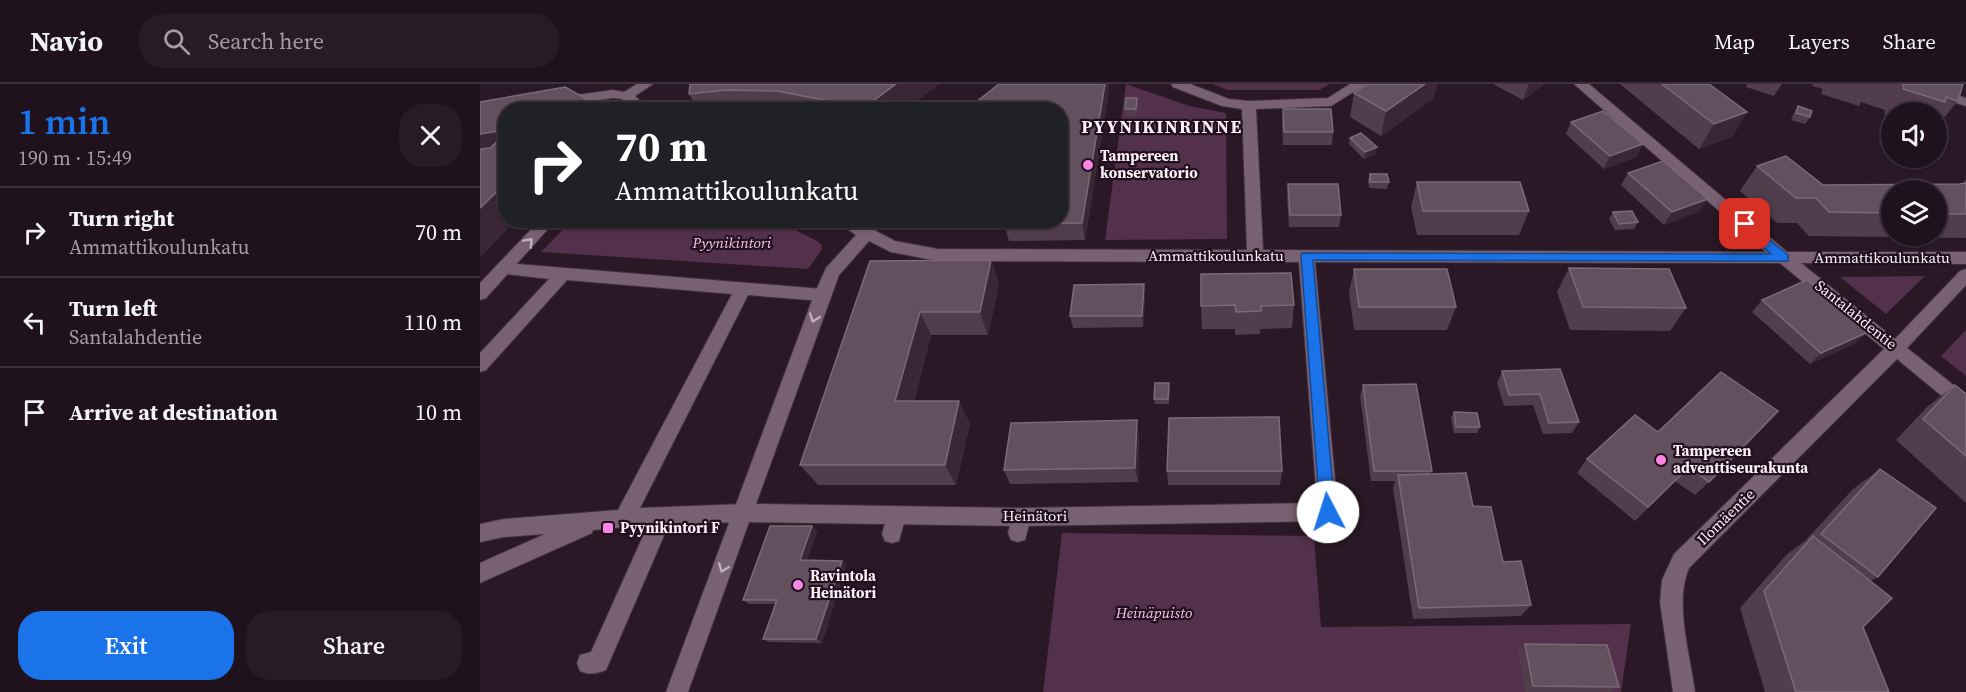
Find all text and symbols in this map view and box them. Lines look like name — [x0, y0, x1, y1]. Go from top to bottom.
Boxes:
search box — [139, 14, 559, 68]
text: Navio — [30, 22, 103, 60]
icon: search — [160, 25, 193, 58]
text: Search here — [208, 26, 324, 56]
text: Map — [1714, 27, 1755, 56]
text: Layers — [1788, 27, 1850, 56]
text: Share — [1883, 27, 1936, 56]
text: 1 min — [18, 97, 110, 146]
map controls — [1881, 102, 1947, 246]
button: sound — [1881, 102, 1947, 168]
button: close — [399, 104, 462, 167]
district label: PYYNIKINRINNE — [1081, 114, 1243, 139]
text: 70 m — [615, 117, 708, 175]
icon: right — [516, 126, 594, 204]
text: 190 m · 15:49 — [18, 144, 132, 172]
place label: Tampereen konservatorio — [1100, 145, 1198, 183]
marker: Tampereen konservatorio — [1081, 158, 1095, 172]
text: Ammattikoulunkatu — [615, 172, 859, 209]
button: layers — [1881, 180, 1947, 246]
pin — [1719, 198, 1770, 249]
text: Turn right — [69, 203, 174, 233]
icon: arrive — [1728, 207, 1761, 240]
icon: right — [18, 216, 51, 249]
text: 70 m — [415, 217, 462, 247]
park label: Pyynikintori — [692, 232, 772, 253]
text: Ammattikoulunkatu — [69, 233, 249, 261]
one-way arrow — [522, 238, 533, 249]
street label: Ammattikoulunkatu — [1148, 245, 1284, 266]
street label: Ammattikoulunkatu — [1814, 247, 1950, 268]
street label: Santalahdentie — [1811, 275, 1902, 354]
text: Turn left — [69, 293, 157, 323]
icon: left — [18, 306, 51, 339]
text: 110 m — [404, 307, 462, 337]
one-way arrow — [808, 312, 821, 323]
text: Santalahdentie — [69, 323, 202, 351]
icon: arrive — [18, 396, 51, 429]
text: Arrive at destination — [69, 397, 278, 427]
text: 10 m — [415, 397, 462, 427]
place label: Tampereen adventtiseurakunta — [1673, 440, 1809, 478]
marker: Tampereen adventtiseurakunta — [1654, 453, 1668, 467]
position arrow — [1296, 480, 1360, 544]
street label: Ilomäentie — [1692, 483, 1759, 550]
street label: Heinätori — [1003, 505, 1067, 526]
place label: Pyynikintori F — [620, 517, 720, 538]
marker: Pyynikintori F — [601, 521, 615, 535]
one-way arrow — [718, 561, 730, 572]
place label: Ravintola Heinätori — [810, 565, 877, 603]
marker: Ravintola Heinätori — [791, 578, 805, 592]
park label: Heinäpuisto — [1115, 602, 1192, 623]
button: Exit — [18, 611, 234, 680]
button: Share — [246, 611, 462, 680]

